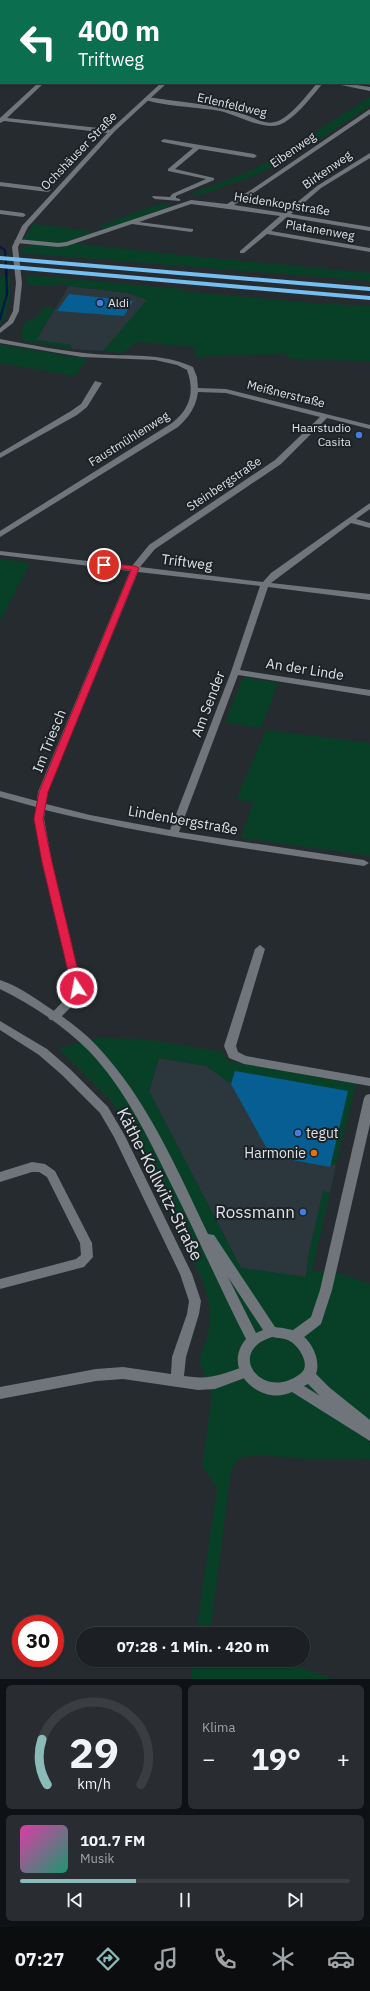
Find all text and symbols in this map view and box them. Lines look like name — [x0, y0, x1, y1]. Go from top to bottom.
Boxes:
text: 400 m — [78, 12, 160, 49]
icon: left — [12, 16, 64, 68]
text: Triftweg — [78, 48, 144, 71]
street label: Erlenfeldweg — [196, 89, 269, 120]
street label: Ochshäuser Straße — [37, 108, 120, 193]
street label: Eibenweg — [267, 128, 319, 171]
street label: Birkenweg — [299, 147, 355, 192]
street label: Heidenkopfstraße — [233, 189, 332, 219]
street label: Platanenweg — [284, 216, 356, 243]
place label: Aldi — [108, 295, 129, 310]
marker: Aldi — [95, 298, 105, 308]
street label: Meißnerstraße — [246, 377, 327, 411]
street label: Faustmühlenweg — [86, 407, 172, 469]
place label: Haarstudio Casita — [292, 420, 352, 449]
marker: Haarstudio Casita — [354, 430, 364, 440]
street label: Steinbergstraße — [184, 453, 264, 514]
pin — [87, 548, 121, 582]
street label: Triftweg — [160, 550, 214, 574]
icon: arrive — [93, 554, 115, 576]
street label: An der Linde — [265, 654, 346, 684]
street label: Am Sender — [187, 668, 229, 740]
street label: Im Triesch — [28, 707, 70, 775]
street label: Lindenbergstraße — [127, 801, 240, 839]
position arrow — [56, 967, 98, 1009]
street label: Käthe-Kollwitz-Straße — [112, 1104, 208, 1264]
place label: tegut — [306, 1124, 339, 1142]
marker: tegut — [293, 1128, 303, 1138]
place label: Harmonie — [244, 1144, 306, 1162]
marker: Harmonie — [309, 1148, 319, 1158]
place label: Rossmann — [215, 1201, 295, 1223]
marker: Rossmann — [298, 1207, 308, 1217]
speed limit sign: 30 — [12, 1615, 64, 1667]
text: 07:28 · 1 Min. · 420 m — [117, 1637, 269, 1656]
text: Klima — [202, 1719, 235, 1736]
text: 29 — [69, 1725, 119, 1779]
text: 19° — [251, 1739, 301, 1778]
text: − — [202, 1744, 215, 1773]
text: + — [337, 1744, 350, 1773]
text: km/h — [77, 1774, 111, 1793]
text: 101.7 FM — [80, 1831, 145, 1850]
text: Musik — [80, 1850, 114, 1867]
icon: previous — [64, 1889, 86, 1911]
icon: pause — [174, 1889, 196, 1911]
icon: next — [284, 1889, 306, 1911]
icon: directions — [94, 1945, 122, 1973]
icon: music — [152, 1945, 180, 1973]
icon: phone — [211, 1945, 239, 1973]
icon: climate — [269, 1945, 297, 1973]
icon: car — [327, 1945, 355, 1973]
text: 07:27 — [15, 1948, 64, 1971]

